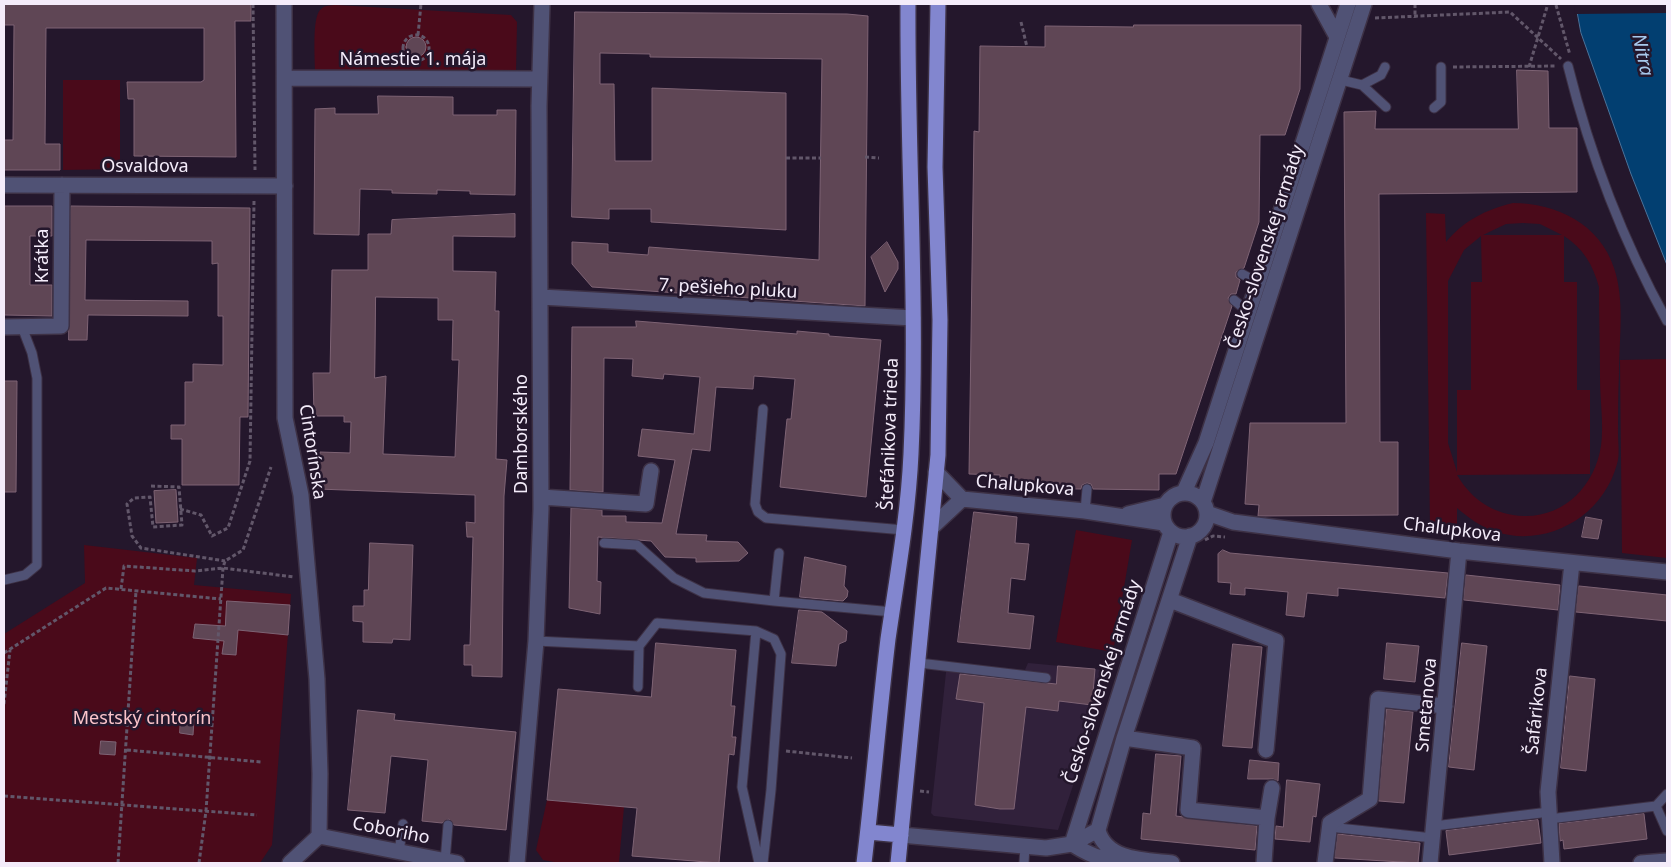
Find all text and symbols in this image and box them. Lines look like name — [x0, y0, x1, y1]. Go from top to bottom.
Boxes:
water label: Nitra — [1626, 32, 1658, 78]
street label: Námestie 1. mája — [340, 49, 486, 71]
street label: Česko-slovenskej armády — [1223, 142, 1309, 352]
street label: Osvaldova — [101, 156, 189, 178]
street label: Krátka — [32, 229, 54, 283]
street label: 7. pešieho pluku — [658, 275, 798, 303]
street label: Štefánikova trieda — [877, 357, 903, 511]
street label: Damborského — [511, 374, 533, 494]
street label: Cintorínska — [294, 403, 330, 501]
street label: Chalupkova — [975, 471, 1075, 501]
street label: Chalupkova — [1402, 513, 1502, 547]
street label: Česko-slovenskej armády — [1060, 577, 1146, 787]
street label: Smetanova — [1412, 657, 1442, 753]
street label: Šafárikova — [1522, 666, 1552, 756]
park label: Mestský cintorín — [73, 708, 211, 730]
street label: Coboriho — [350, 813, 432, 849]

